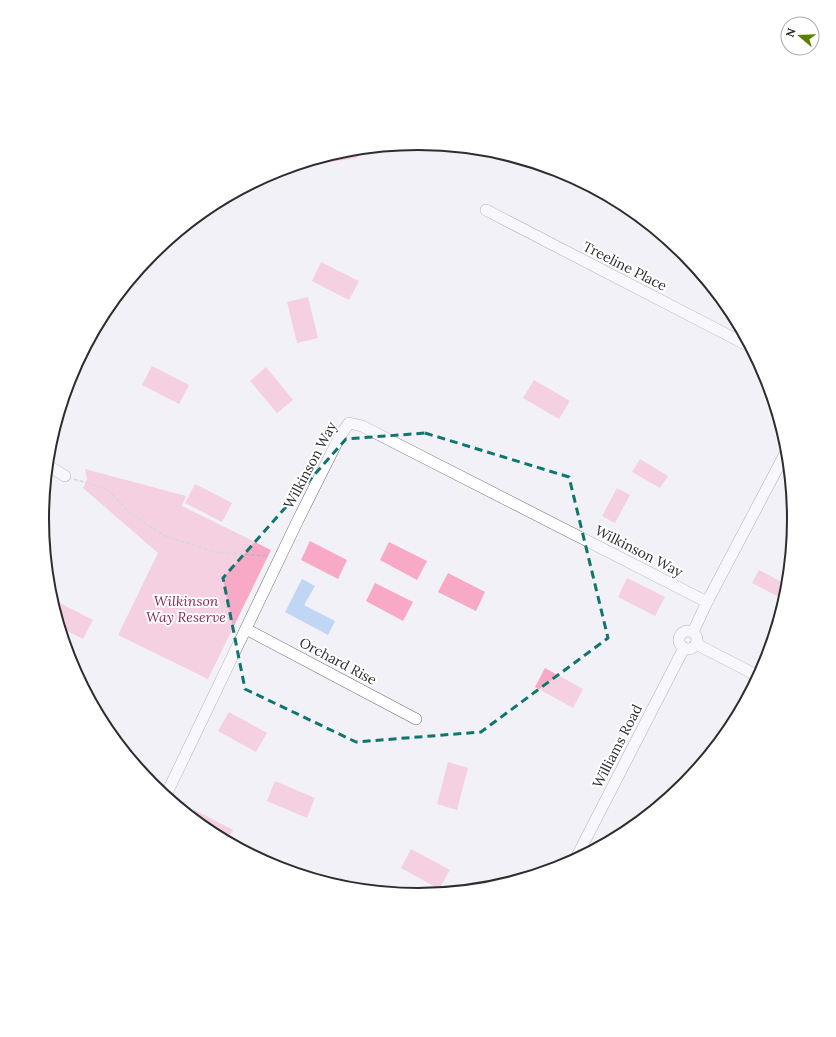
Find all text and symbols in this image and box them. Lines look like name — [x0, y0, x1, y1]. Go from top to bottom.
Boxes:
north arrow — [780, 16, 820, 56]
text: N — [783, 26, 799, 39]
street label: Treeline Place — [580, 237, 670, 295]
street label: Wilkinson Way — [279, 418, 341, 512]
street label: Wilkinson Way — [592, 521, 686, 581]
park label: Wilkinson Way Reserve — [146, 592, 226, 626]
street label: Orchard Rise — [296, 633, 380, 689]
street label: Williams Road — [588, 701, 646, 791]

